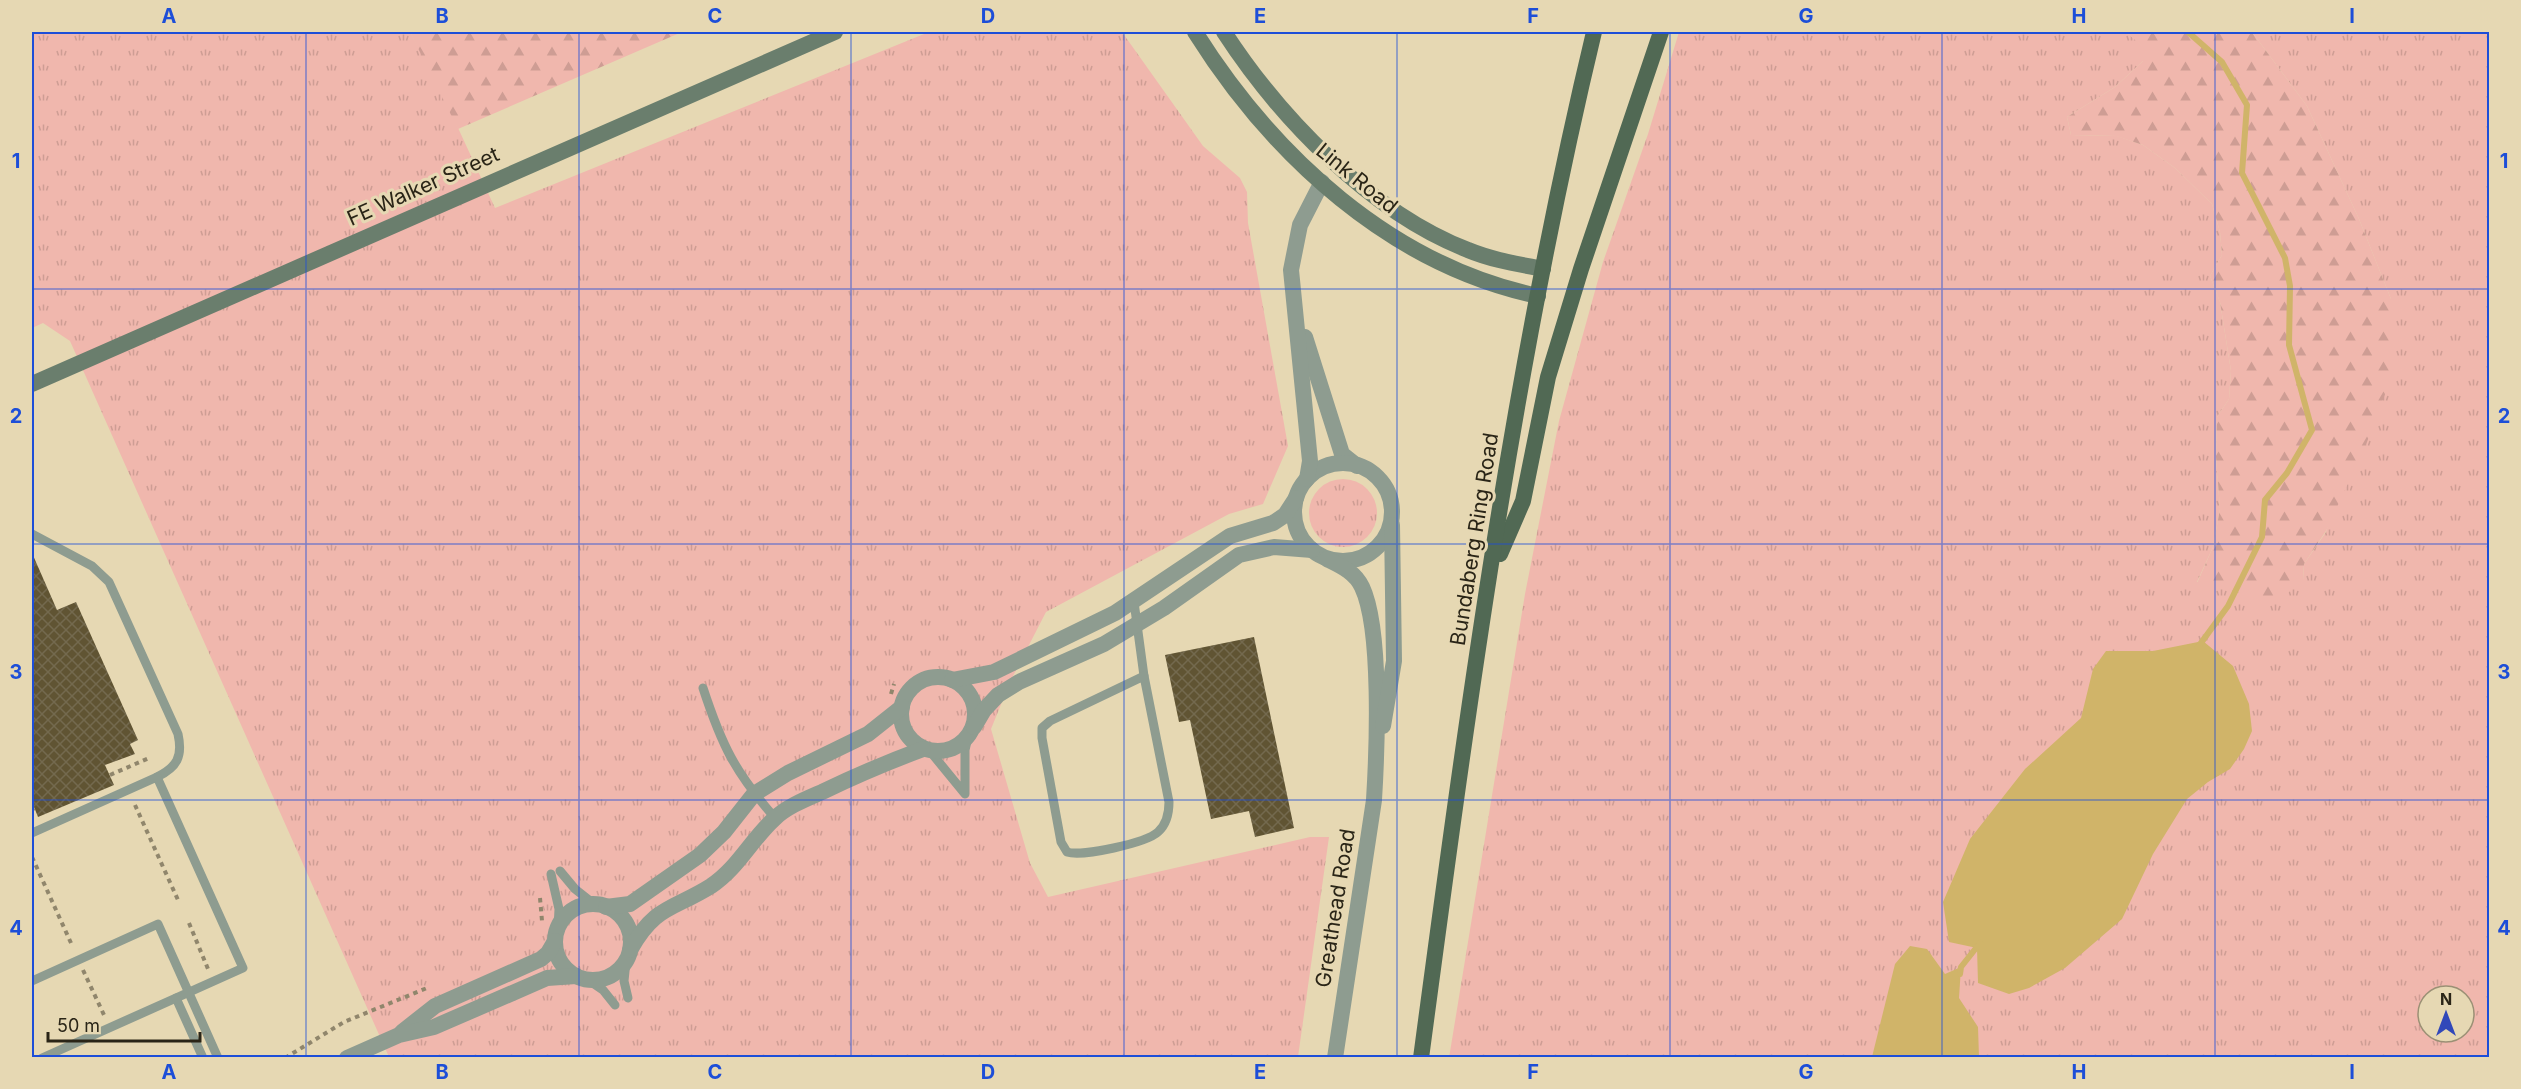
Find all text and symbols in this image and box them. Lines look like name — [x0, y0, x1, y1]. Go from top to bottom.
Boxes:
text: A — [162, 4, 177, 28]
text: B — [435, 4, 449, 28]
text: C — [708, 4, 722, 28]
text: D — [981, 4, 995, 28]
text: E — [1254, 4, 1266, 28]
text: F — [1527, 4, 1539, 28]
text: G — [1798, 4, 1814, 28]
text: H — [2072, 4, 2086, 28]
text: I — [2349, 4, 2355, 28]
street label: Link Road — [1311, 138, 1403, 218]
street label: FE Walker Street — [343, 141, 503, 231]
text: 1 — [12, 149, 20, 173]
text: 1 — [2500, 149, 2508, 173]
text: 2 — [10, 404, 22, 428]
text: 2 — [2498, 404, 2510, 428]
street label: Bundaberg Ring Road — [1445, 431, 1503, 647]
text: 3 — [10, 660, 22, 684]
text: 3 — [2498, 660, 2510, 684]
street label: Greathead Road — [1310, 827, 1360, 989]
text: 4 — [9, 916, 23, 940]
text: 4 — [2497, 916, 2511, 940]
north arrow — [2416, 984, 2476, 1044]
text: N — [2440, 989, 2452, 1009]
scale bar — [48, 1005, 200, 1043]
text: 50 m — [57, 1015, 100, 1036]
text: A — [162, 1060, 177, 1084]
text: B — [435, 1060, 449, 1084]
text: C — [708, 1060, 722, 1084]
text: D — [981, 1060, 995, 1084]
text: E — [1254, 1060, 1266, 1084]
text: F — [1527, 1060, 1539, 1084]
text: G — [1798, 1060, 1814, 1084]
text: H — [2072, 1060, 2086, 1084]
text: I — [2349, 1060, 2355, 1084]

